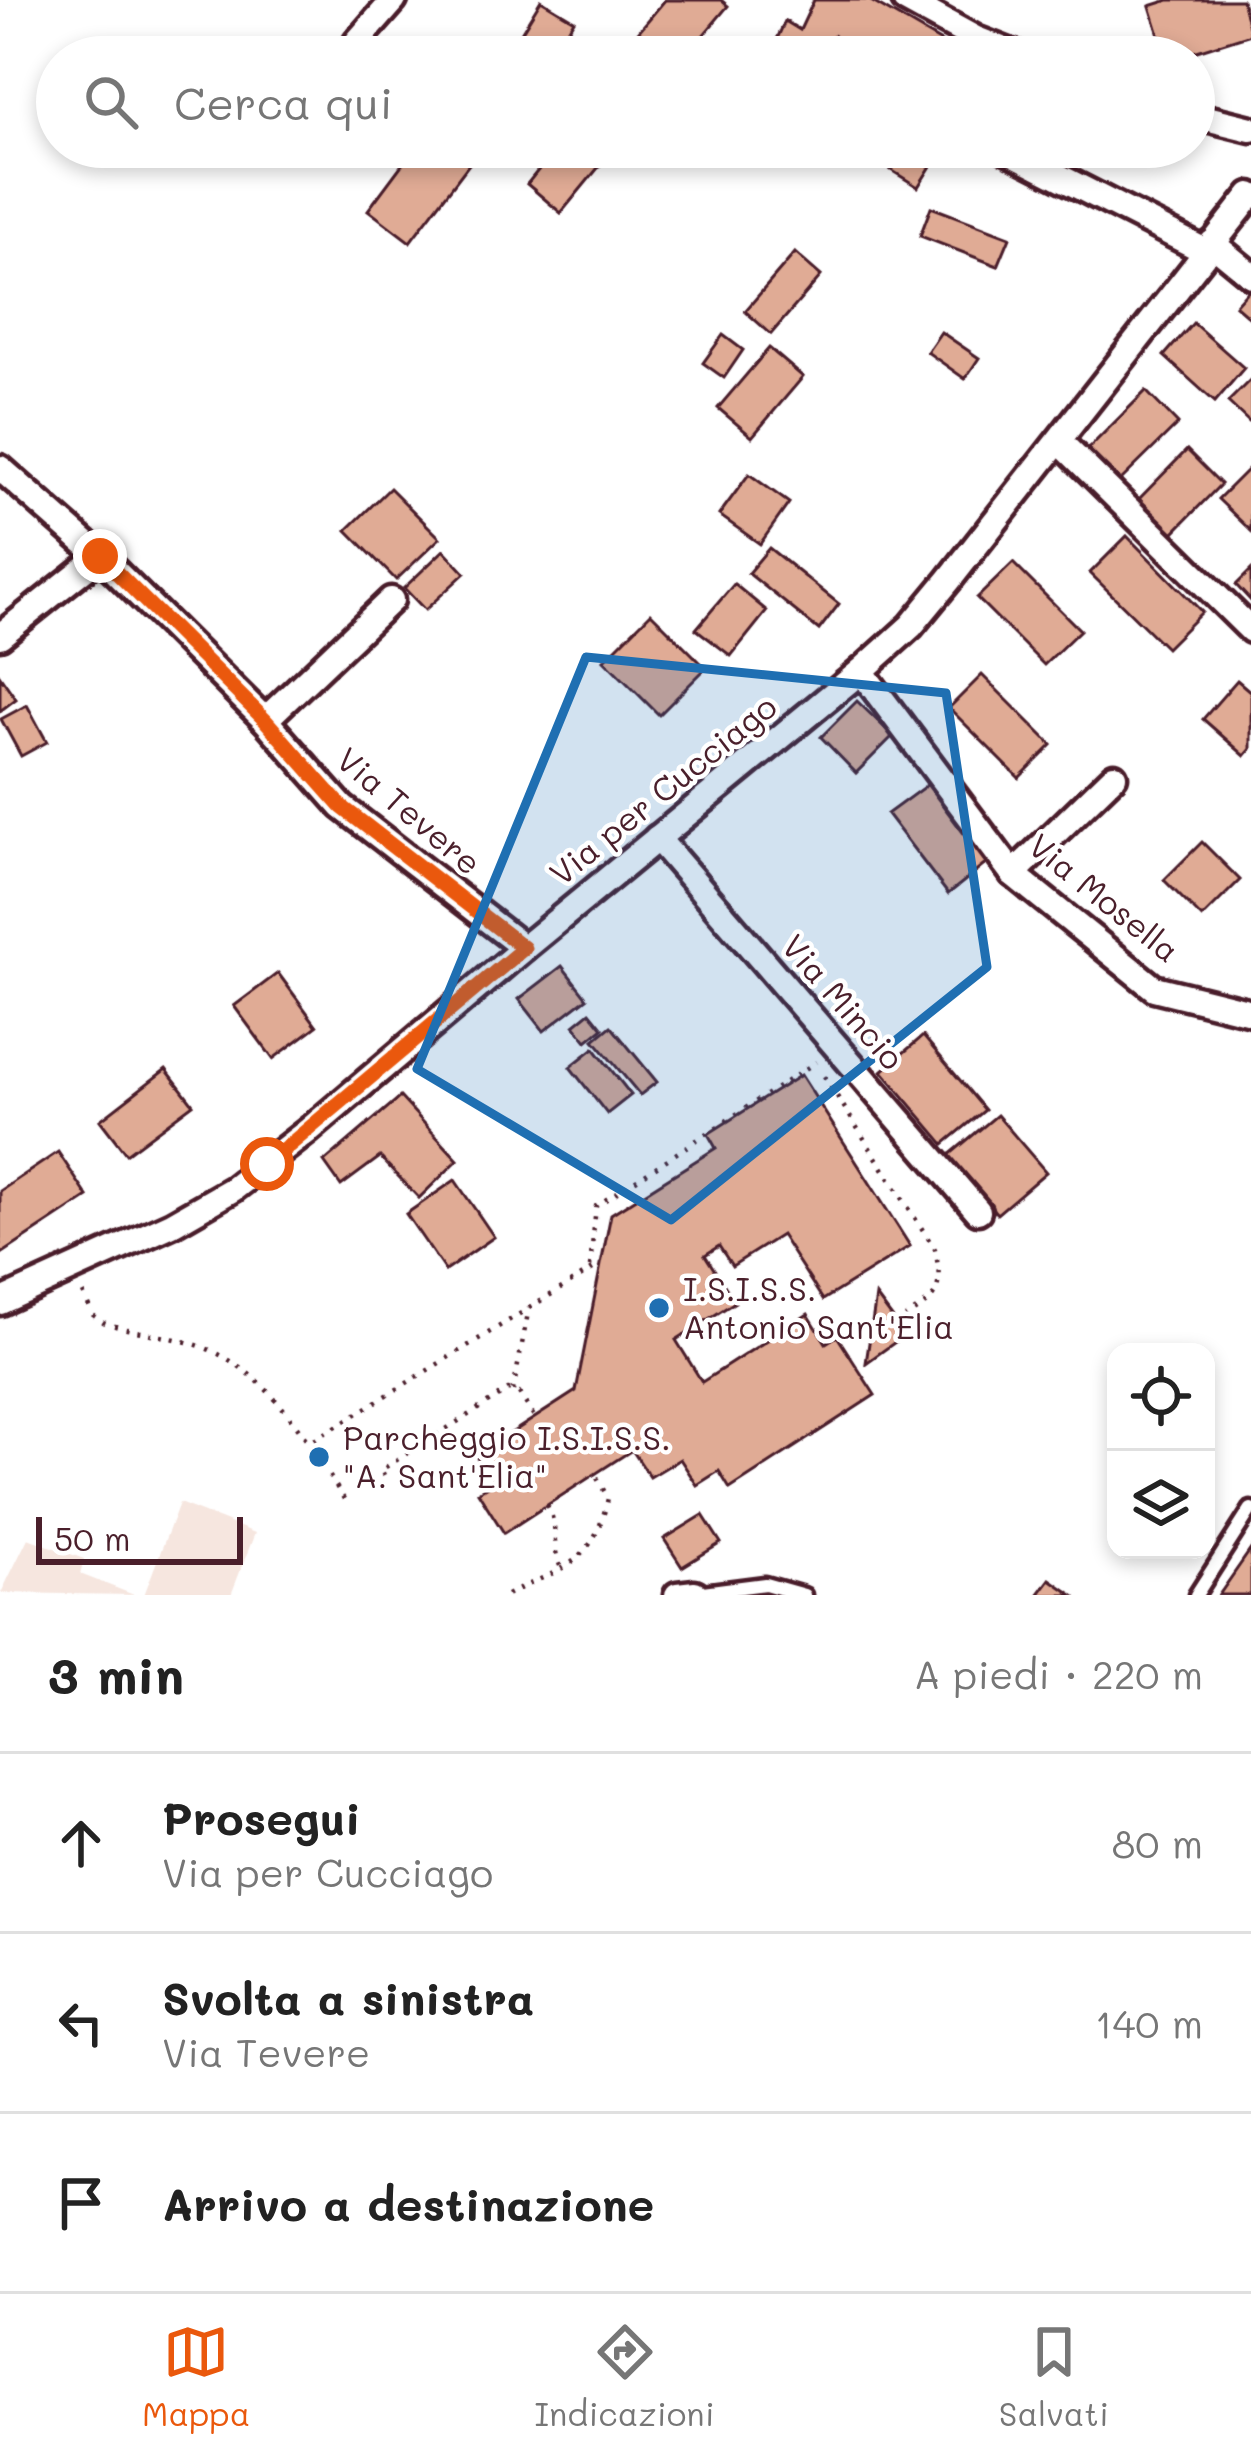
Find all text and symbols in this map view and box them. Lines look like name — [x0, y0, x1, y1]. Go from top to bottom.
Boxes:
search box — [36, 36, 1215, 168]
icon: search — [78, 69, 144, 135]
text: Cerca qui — [174, 73, 393, 131]
route end — [73, 529, 127, 583]
street label: Via per Cucciago — [540, 684, 784, 894]
street label: Via Tevere — [329, 737, 491, 883]
street label: Via Mosella — [1021, 823, 1189, 971]
street label: Via Mincio — [773, 924, 915, 1078]
route start — [240, 1137, 294, 1191]
place label: I.S.I.S.S. Antonio Sant'Elia — [683, 1266, 954, 1347]
marker: I.S.I.S.S. Antonio Sant'Elia — [646, 1295, 672, 1321]
map controls — [1107, 1343, 1215, 1559]
button: locate — [1107, 1343, 1215, 1451]
place label: Parcheggio I.S.I.S.S. "A. Sant'Elia" — [343, 1415, 671, 1496]
marker: Parcheggio I.S.I.S.S. "A. Sant'Elia" — [306, 1444, 332, 1470]
button: layers — [1107, 1451, 1215, 1559]
scale bar — [36, 1511, 243, 1564]
text: 50 m — [54, 1516, 130, 1559]
text: 3 min — [48, 1640, 184, 1707]
text: A piedi · 220 m — [914, 1648, 1203, 1699]
text: Prosegui — [162, 1788, 361, 1846]
icon: ahead — [48, 1810, 114, 1876]
text: 80 m — [1112, 1817, 1203, 1868]
text: Via per Cucciago — [162, 1846, 493, 1897]
text: Svolta a sinistra — [162, 1968, 534, 2026]
icon: left — [48, 1990, 114, 2056]
text: 140 m — [1095, 1997, 1203, 2048]
text: Via Tevere — [162, 2026, 370, 2077]
icon: arrive — [48, 2170, 114, 2236]
text: Arrivo a destinazione — [162, 2174, 654, 2232]
tab: Mappa — [142, 2319, 250, 2434]
tab: Indicazioni — [534, 2319, 715, 2434]
tab: Salvati — [999, 2319, 1109, 2434]

